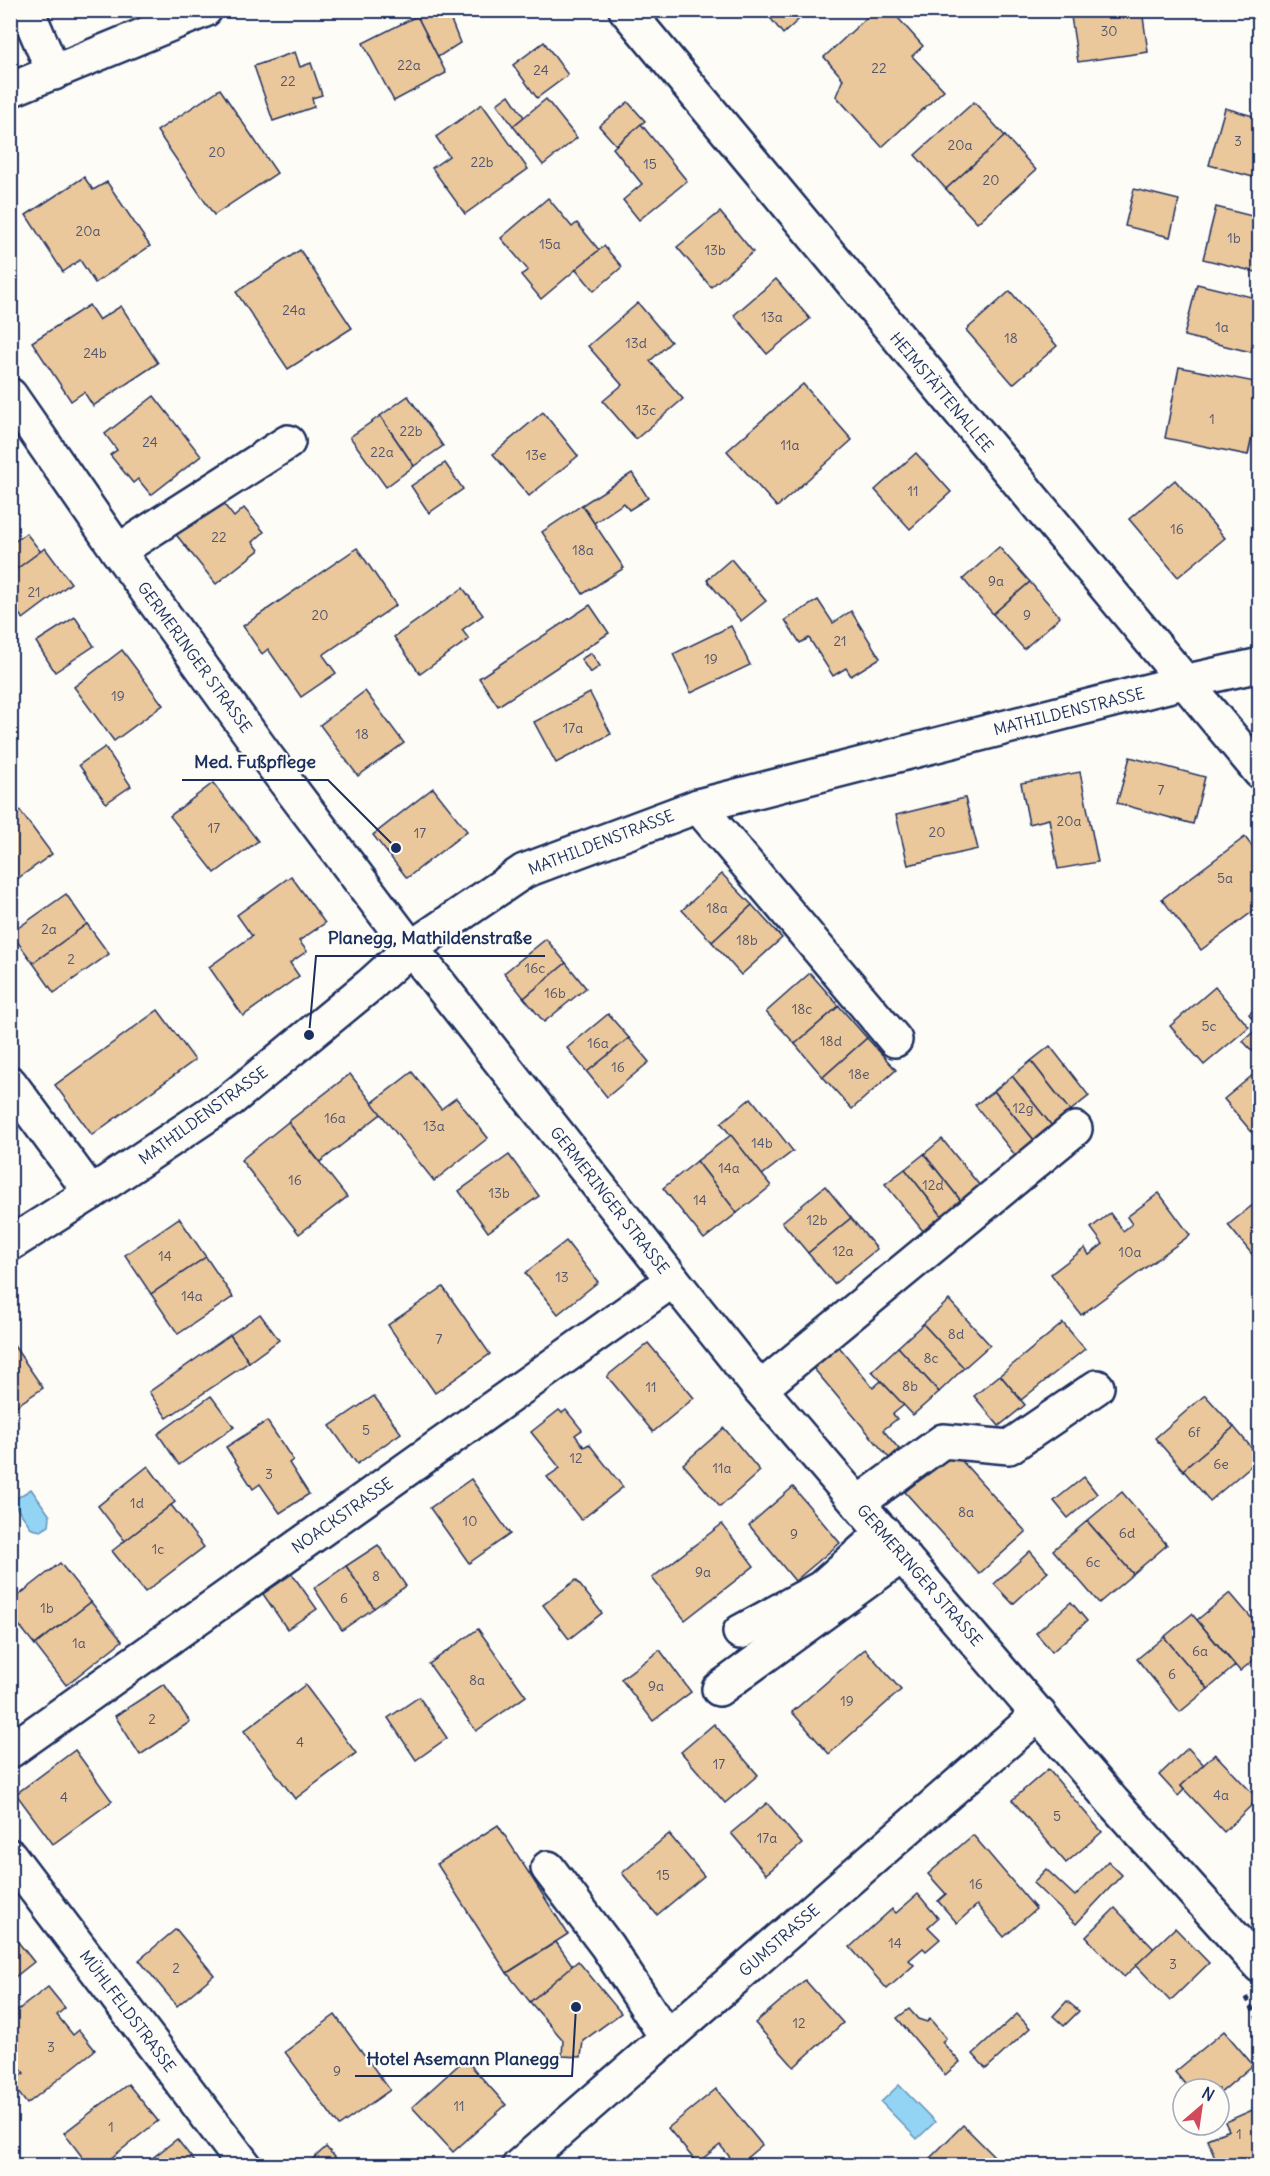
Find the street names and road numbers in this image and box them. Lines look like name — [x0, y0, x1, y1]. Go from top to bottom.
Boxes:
street label: HEIMSTÄTTENALLEE — [886, 328, 998, 456]
street label: GERMERINGER STRASSE — [134, 578, 256, 736]
street label: MATHILDENSTRASSE — [991, 683, 1147, 739]
street label: MATHILDENSTRASSE — [525, 805, 677, 879]
street label: MATHILDENSTRASSE — [135, 1061, 271, 1169]
street label: GERMERINGER STRASSE — [546, 1122, 674, 1278]
street label: NOACKSTRASSE — [288, 1473, 396, 1557]
street label: GERMERINGER STRASSE — [853, 1500, 987, 1650]
street label: GUMSTRASSE — [735, 1900, 823, 1980]
street label: MÜHLFELDSTRASSE — [76, 1946, 180, 2076]

